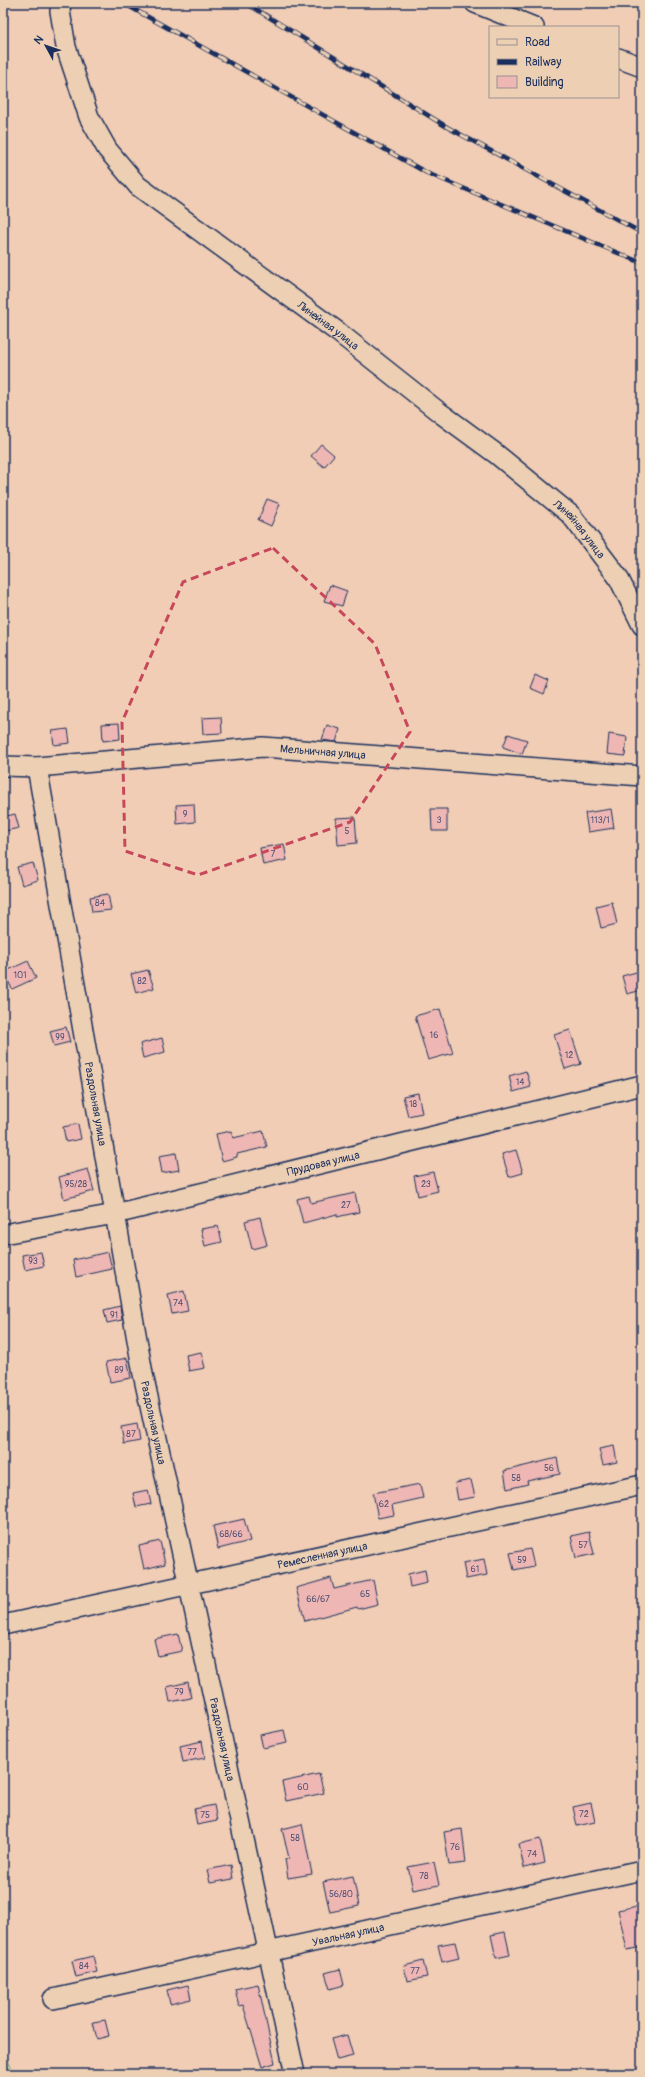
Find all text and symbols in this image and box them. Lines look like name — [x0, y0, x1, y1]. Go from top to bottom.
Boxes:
north arrow — [26, 26, 66, 66]
legend — [489, 26, 619, 98]
text: N — [31, 32, 46, 47]
text: Road — [525, 35, 550, 50]
text: Railway — [525, 55, 561, 70]
text: Building — [525, 75, 564, 90]
street label: Линейная улица — [294, 298, 362, 353]
street label: Линейная улица — [550, 496, 608, 561]
street label: Мельничная улица — [280, 742, 366, 761]
house number: 9 — [183, 809, 188, 820]
house number: 3 — [436, 815, 442, 826]
house number: 113/1 — [591, 815, 609, 826]
house number: 5 — [345, 826, 350, 837]
house number: 7 — [271, 849, 276, 860]
house number: 84 — [95, 898, 106, 909]
house number: 101 — [13, 970, 27, 981]
house number: 82 — [137, 976, 147, 987]
house number: 16 — [430, 1030, 438, 1041]
house number: 99 — [55, 1032, 65, 1043]
house number: 12 — [565, 1050, 573, 1061]
street label: Раздольная улица — [82, 1061, 110, 1147]
house number: 14 — [516, 1077, 525, 1088]
house number: 18 — [409, 1099, 417, 1110]
street label: Прудовая улица — [285, 1148, 361, 1178]
house number: 95/28 — [65, 1179, 88, 1190]
house number: 23 — [421, 1179, 431, 1190]
house number: 27 — [341, 1200, 351, 1211]
house number: 93 — [28, 1256, 38, 1267]
house number: 74 — [173, 1298, 184, 1309]
house number: 91 — [110, 1310, 118, 1321]
house number: 89 — [114, 1365, 124, 1376]
street label: Раздольная улица — [138, 1380, 169, 1466]
house number: 87 — [126, 1429, 136, 1440]
house number: 56 — [544, 1463, 554, 1474]
house number: 58 — [511, 1473, 521, 1484]
house number: 62 — [379, 1499, 389, 1510]
house number: 68/66 — [219, 1529, 243, 1540]
street label: Ремесленная улица — [276, 1539, 369, 1571]
house number: 57 — [578, 1540, 588, 1551]
house number: 59 — [517, 1555, 527, 1566]
house number: 61 — [471, 1564, 479, 1575]
house number: 65 — [360, 1589, 370, 1600]
house number: 66/67 — [306, 1594, 330, 1605]
house number: 79 — [174, 1687, 184, 1698]
street label: Раздольная улица — [207, 1696, 238, 1782]
house number: 77 — [187, 1747, 197, 1758]
house number: 60 — [297, 1782, 309, 1793]
house number: 72 — [579, 1809, 589, 1820]
house number: 75 — [200, 1810, 210, 1821]
house number: 58 — [290, 1833, 300, 1844]
house number: 76 — [450, 1842, 460, 1853]
house number: 74 — [527, 1849, 538, 1860]
house number: 78 — [419, 1871, 429, 1882]
house number: 56/80 — [329, 1889, 353, 1900]
street label: Увальная улица — [311, 1920, 385, 1949]
house number: 84 — [79, 1961, 90, 1972]
house number: 77 — [410, 1966, 420, 1977]

